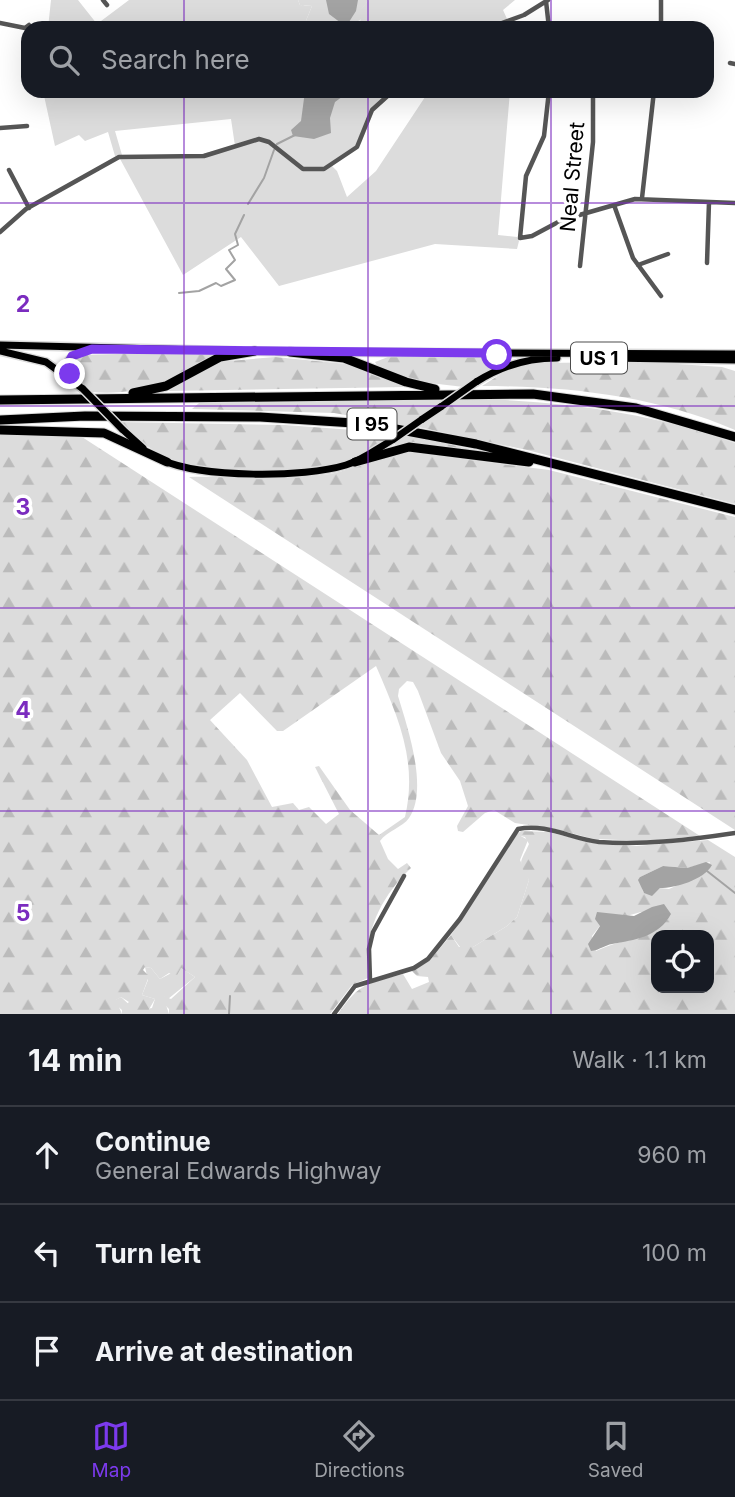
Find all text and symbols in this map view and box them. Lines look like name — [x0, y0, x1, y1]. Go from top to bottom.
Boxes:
search box — [21, 21, 714, 98]
icon: search — [45, 41, 83, 79]
text: Search here — [101, 44, 250, 75]
street label: Neal Street — [555, 121, 589, 233]
text: 2 — [16, 290, 30, 318]
route start — [481, 339, 512, 370]
road number: US 1 — [571, 342, 627, 374]
route end — [54, 358, 85, 389]
road number: I 95 — [348, 408, 396, 440]
text: 3 — [16, 493, 30, 521]
text: 4 — [15, 696, 31, 724]
text: 5 — [16, 899, 30, 927]
map controls — [651, 930, 714, 993]
button: locate — [651, 930, 714, 993]
text: 14 min — [28, 1042, 123, 1078]
text: Walk · 1.1 km — [572, 1046, 707, 1074]
text: Continue — [95, 1126, 211, 1157]
icon: ahead — [28, 1136, 66, 1174]
text: 960 m — [637, 1141, 707, 1169]
text: General Edwards Highway — [95, 1157, 382, 1185]
icon: left — [28, 1234, 66, 1272]
text: Turn left — [95, 1238, 201, 1269]
text: 100 m — [642, 1239, 707, 1267]
icon: arrive — [28, 1332, 66, 1370]
text: Arrive at destination — [95, 1336, 354, 1367]
tab: Map — [92, 1417, 131, 1482]
tab: Directions — [314, 1417, 405, 1482]
tab: Saved — [588, 1417, 643, 1482]

